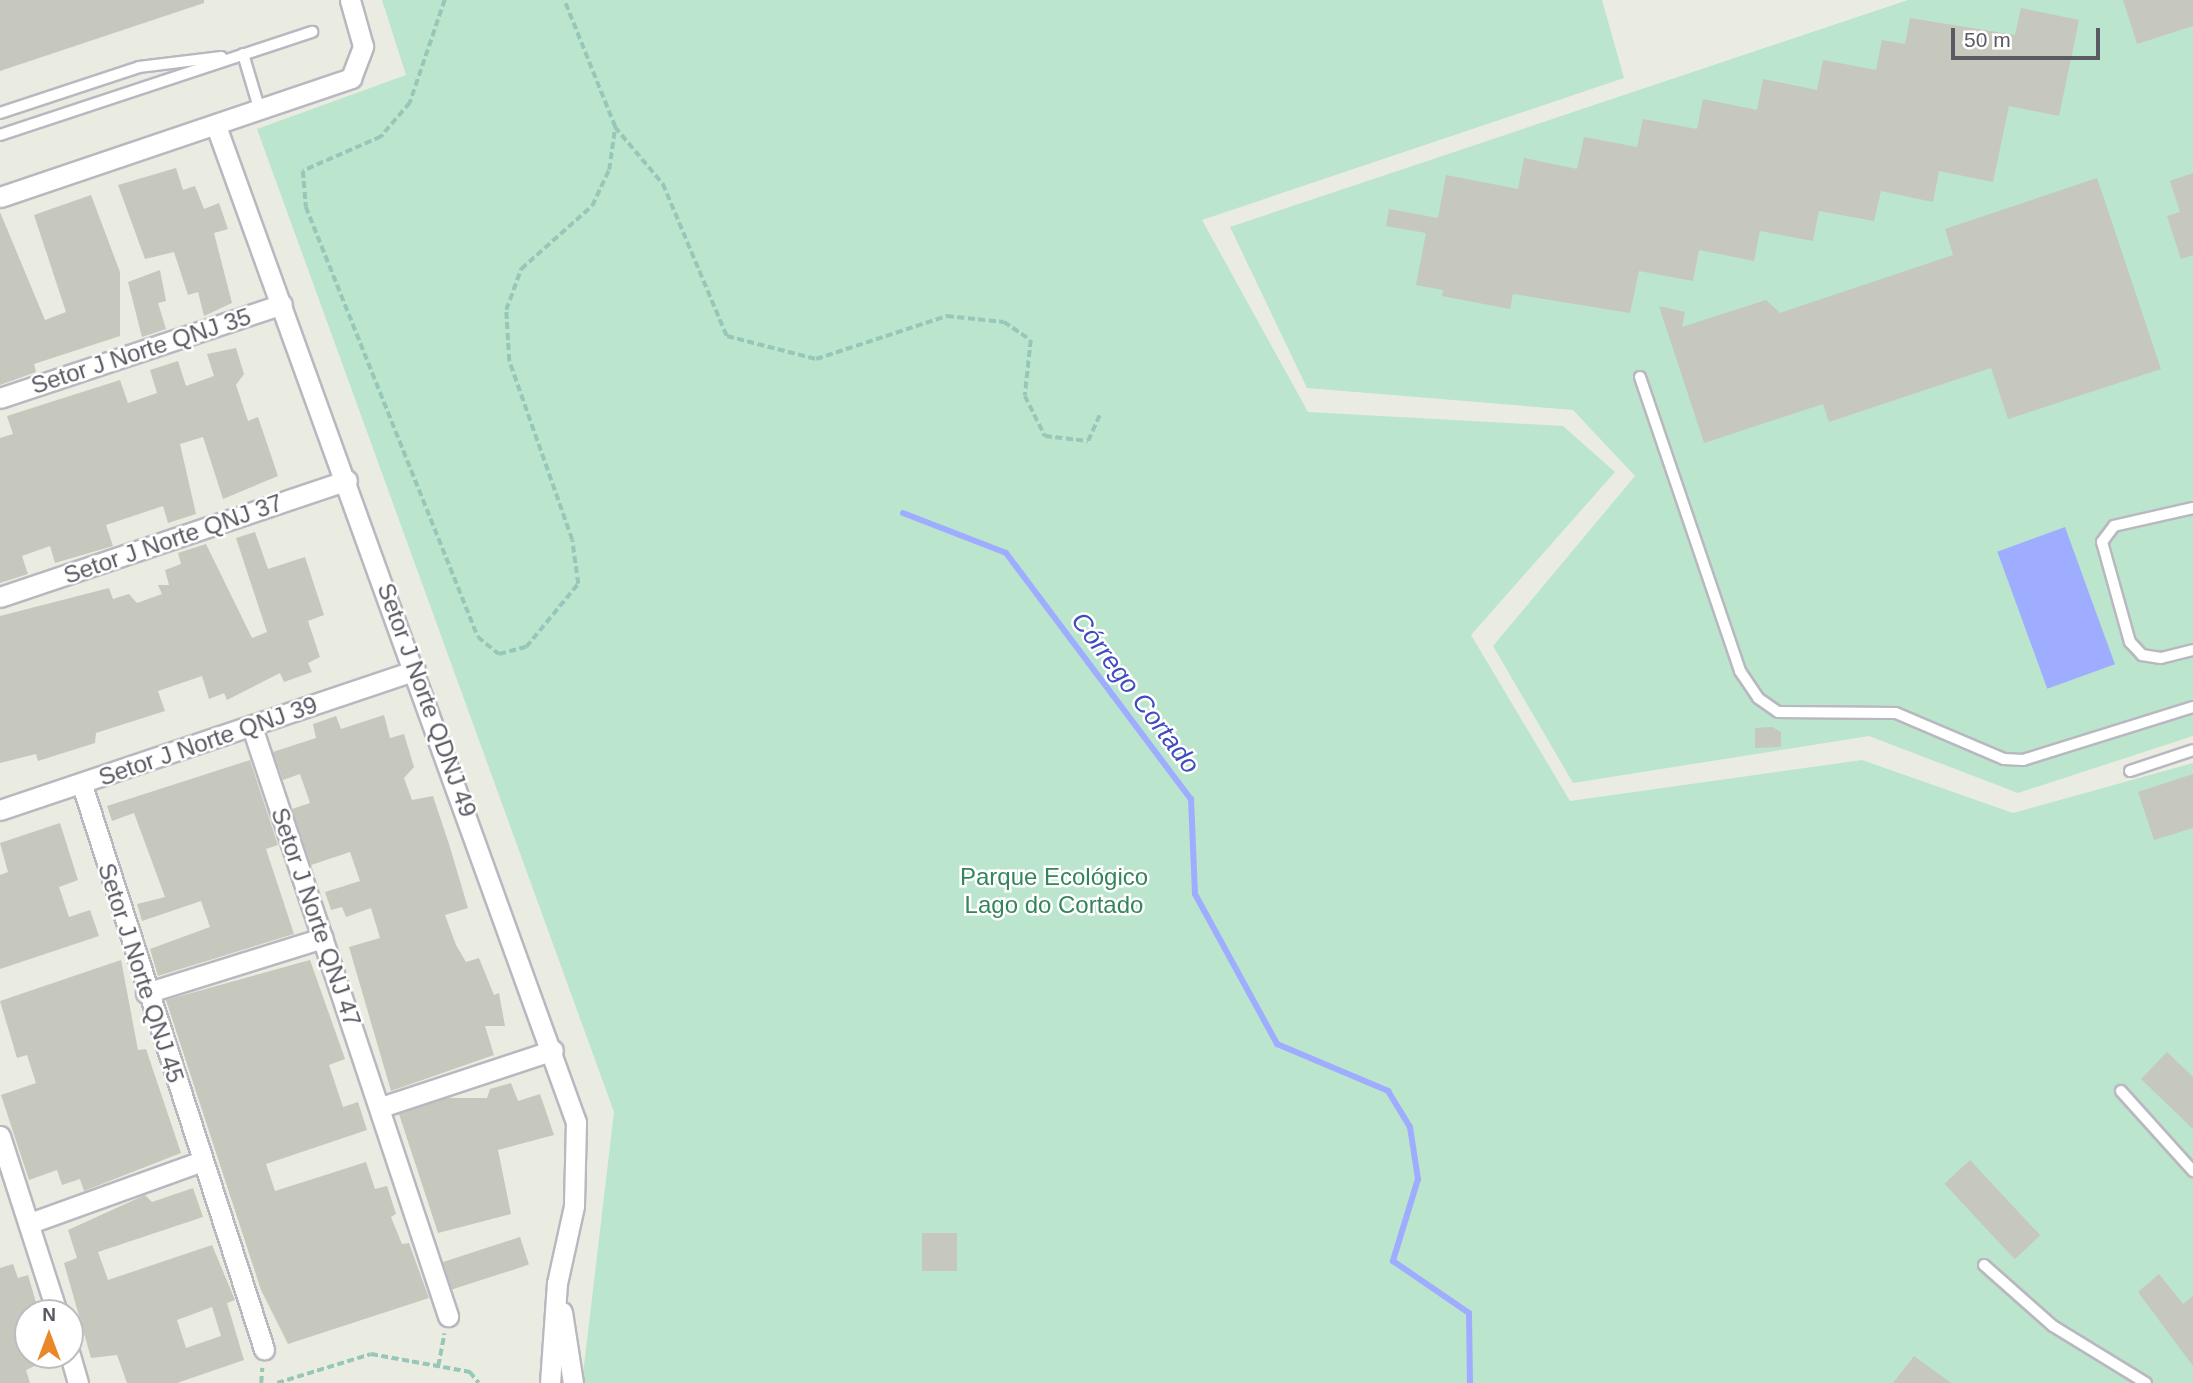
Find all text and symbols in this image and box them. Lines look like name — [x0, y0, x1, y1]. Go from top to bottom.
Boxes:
scale bar — [1955, 14, 2104, 58]
text: 50 m — [1964, 28, 2011, 51]
street label: Setor J Norte QNJ 35 — [27, 302, 255, 400]
street label: Setor J Norte QNJ 37 — [60, 488, 286, 590]
street label: Setor J Norte QDNJ 49 — [371, 579, 483, 821]
water label: Córrego Cortado — [1064, 606, 1206, 780]
street label: Setor J Norte QNJ 39 — [95, 690, 321, 792]
street label: Setor J Norte QNJ 47 — [265, 804, 367, 1030]
street label: Setor J Norte QNJ 45 — [92, 859, 190, 1087]
park label: Parque Ecológico Lago do Cortado — [960, 863, 1148, 919]
north arrow — [14, 1299, 84, 1369]
text: N — [42, 1304, 56, 1325]

